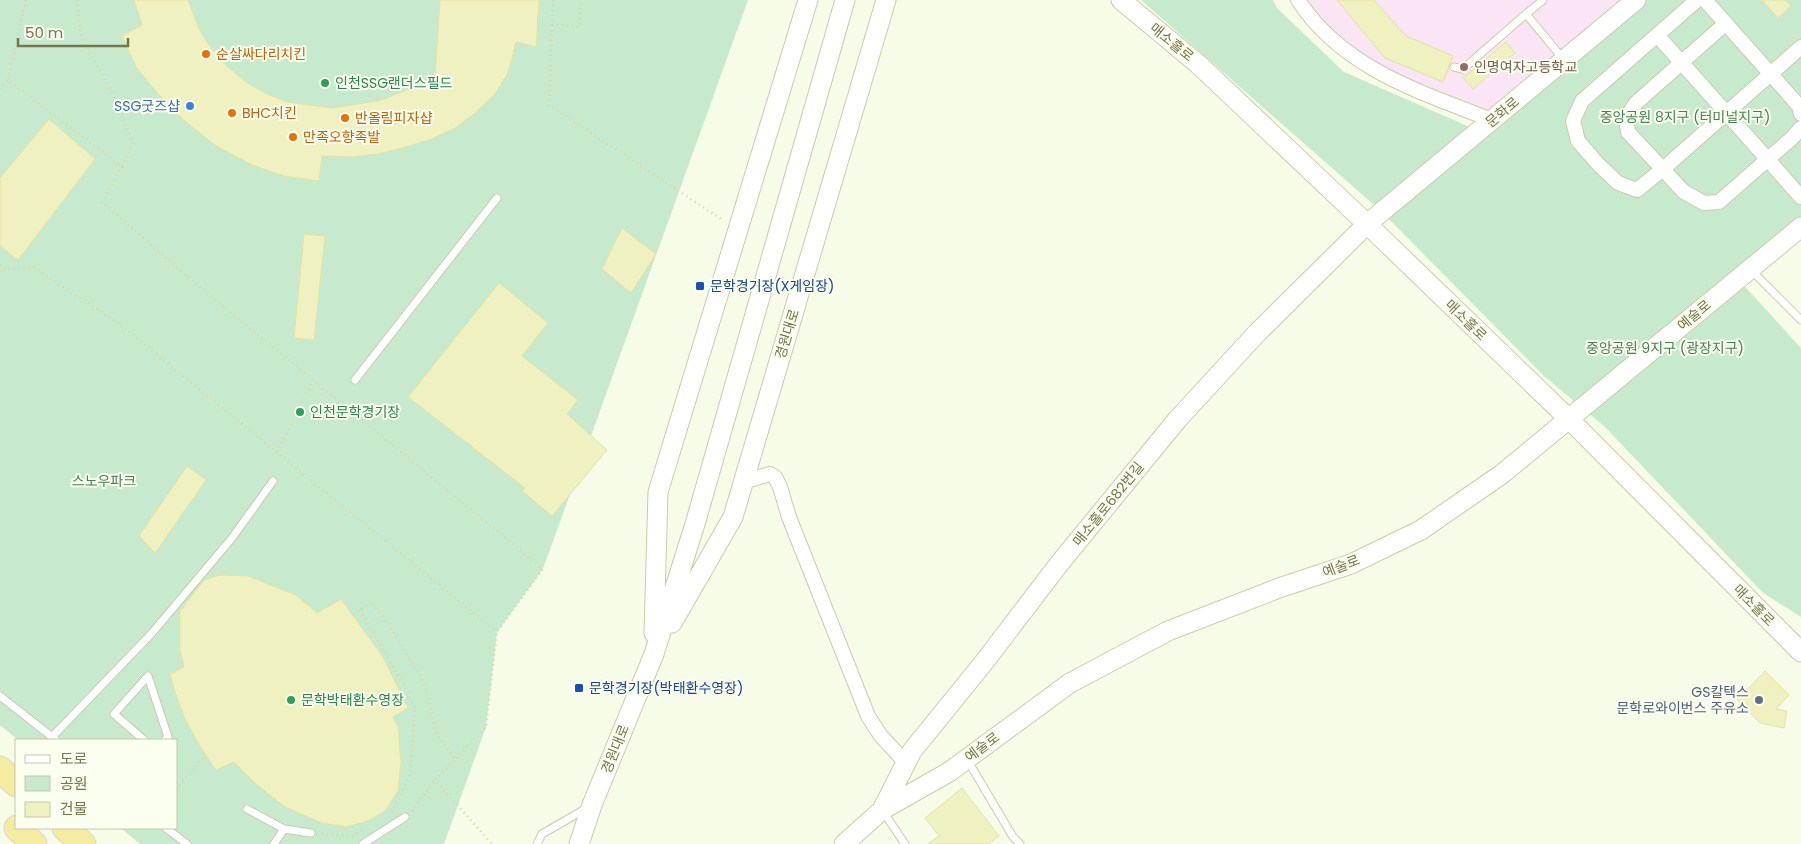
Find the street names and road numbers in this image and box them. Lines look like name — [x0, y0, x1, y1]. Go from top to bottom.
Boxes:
street label: 매소홀로 — [1146, 18, 1198, 66]
street label: 문화로 — [1481, 92, 1523, 132]
street label: 매소홀로 — [1441, 295, 1492, 345]
street label: 예술로 — [1673, 295, 1715, 335]
street label: 경원대로 — [770, 306, 804, 362]
street label: 매소홀로682번길 — [1068, 458, 1148, 550]
street label: 예술로 — [1319, 550, 1363, 582]
street label: 매소홀로 — [1729, 580, 1779, 630]
street label: 경원대로 — [596, 721, 634, 777]
street label: 예술로 — [961, 727, 1004, 767]

